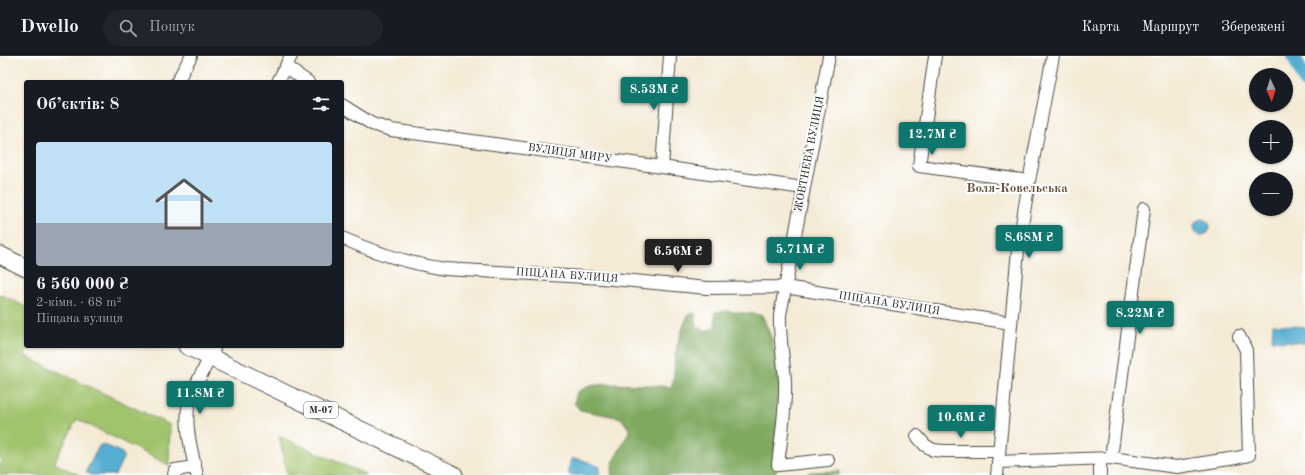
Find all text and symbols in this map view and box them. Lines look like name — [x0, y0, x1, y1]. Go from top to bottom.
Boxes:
search box — [103, 10, 383, 46]
icon: search — [117, 17, 139, 39]
text: Dwello — [20, 18, 79, 37]
text: Пошук — [149, 20, 195, 35]
text: Карта — [1082, 20, 1120, 34]
text: Маршрут — [1142, 20, 1199, 34]
text: Збережені — [1221, 20, 1285, 34]
north arrow — [1249, 68, 1293, 112]
map controls — [1249, 68, 1293, 216]
pin: 8.53M ₴ — [617, 77, 691, 111]
text: 8.53M ₴ — [630, 83, 678, 96]
icon: filters — [310, 93, 332, 115]
street label: ЖОВТНЕВА ВУЛИЦЯ — [793, 95, 827, 213]
text: Об’єктів: 8 — [36, 96, 119, 113]
button: + — [1249, 120, 1293, 164]
pin: 12.7M ₴ — [895, 122, 969, 156]
text: 12.7M ₴ — [908, 128, 956, 141]
street label: ВУЛИЦЯ МИРУ — [527, 143, 613, 165]
icon: home — [148, 168, 220, 240]
button: − — [1249, 172, 1293, 216]
district label: Воля-Ковельська — [966, 182, 1068, 195]
pin: 8.68M ₴ — [992, 225, 1066, 259]
text: 8.68M ₴ — [1005, 231, 1053, 244]
pin: 5.71M ₴ — [763, 237, 837, 271]
pin: 6.56M ₴ — [641, 239, 715, 273]
text: 5.71M ₴ — [776, 243, 824, 256]
text: 6.56M ₴ — [654, 245, 702, 258]
street label: ПІЩАНА ВУЛИЦЯ — [515, 267, 619, 285]
text: 6 560 000 ₴ — [36, 276, 129, 293]
street label: ПІЩАНА ВУЛИЦЯ — [837, 291, 941, 317]
text: 2-кімн. · 68 m² — [36, 296, 122, 309]
pin: 8.22M ₴ — [1103, 301, 1177, 335]
text: 8.22M ₴ — [1116, 307, 1164, 320]
text: Піщана вулиця — [36, 312, 123, 325]
pin: 11.8M ₴ — [163, 381, 237, 415]
text: 11.8M ₴ — [176, 387, 224, 400]
road number: М-07 — [304, 402, 338, 418]
pin: 10.6M ₴ — [924, 405, 998, 439]
text: 10.6M ₴ — [937, 411, 985, 424]

